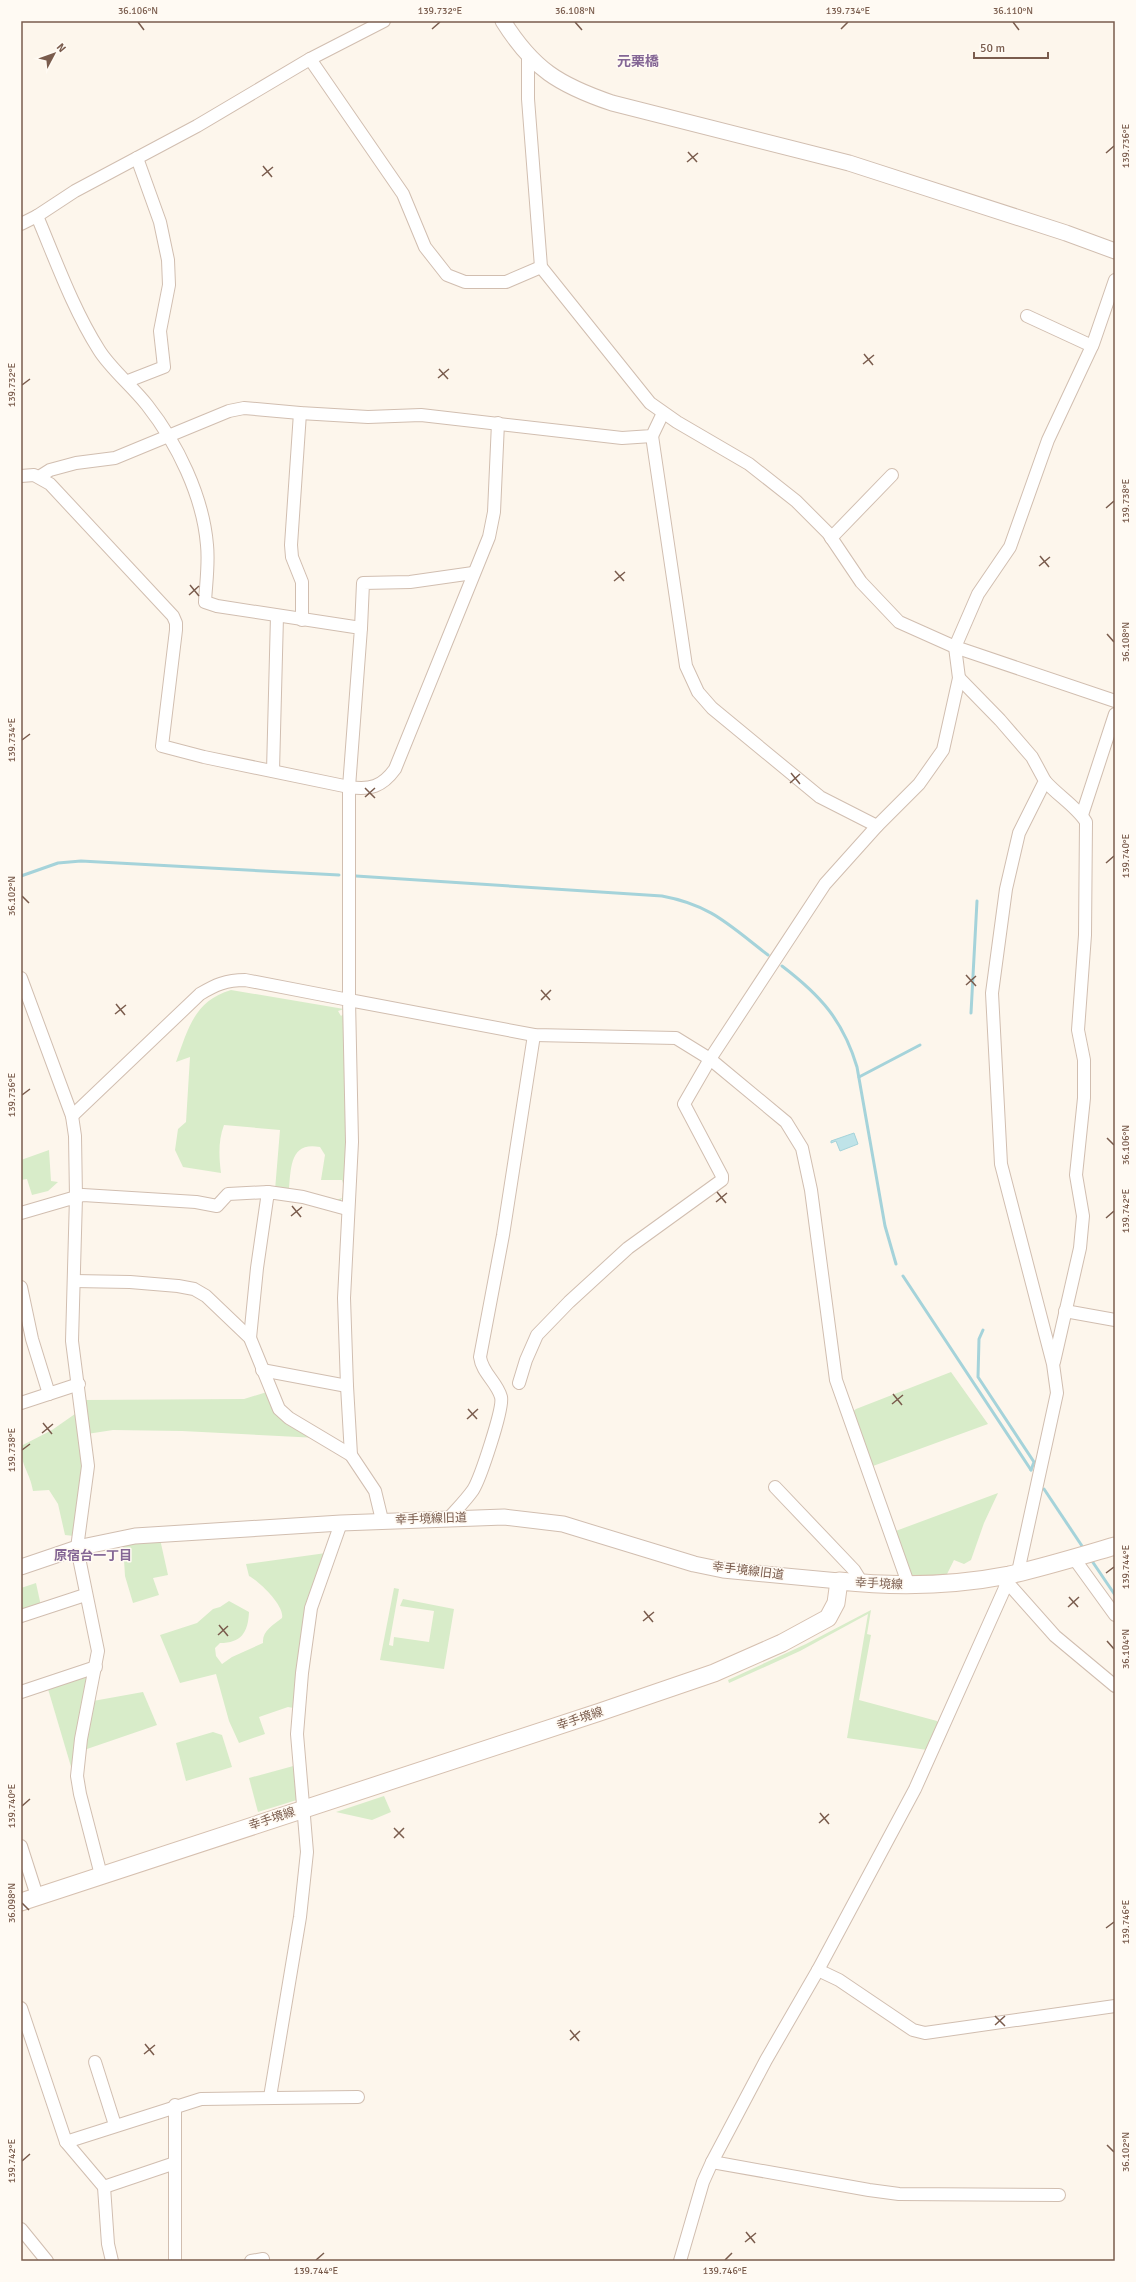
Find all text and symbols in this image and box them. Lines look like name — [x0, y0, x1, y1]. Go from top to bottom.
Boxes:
text: 36.106°N — [118, 5, 158, 17]
text: 139.732°E — [418, 5, 463, 17]
text: 36.108°N — [555, 5, 595, 17]
text: 139.734°E — [826, 5, 871, 17]
text: 36.110°N — [993, 5, 1033, 17]
north arrow — [34, 34, 74, 74]
scale bar — [974, 34, 1048, 60]
text: N — [54, 41, 69, 55]
text: 50 m — [980, 41, 1005, 56]
district label: 元栗橋 — [617, 53, 659, 70]
text: 139.736°E — [1120, 123, 1132, 168]
text: 139.732°E — [6, 362, 18, 407]
text: 139.738°E — [1120, 478, 1132, 523]
text: 36.108°N — [1120, 622, 1132, 662]
text: 139.734°E — [6, 717, 18, 762]
text: 139.740°E — [1120, 833, 1132, 878]
text: 36.102°N — [6, 876, 18, 916]
text: 139.736°E — [6, 1072, 18, 1117]
text: 36.106°N — [1120, 1125, 1132, 1165]
text: 139.742°E — [1120, 1188, 1132, 1233]
text: 139.738°E — [6, 1427, 18, 1472]
street label: 幸手境線旧道 — [395, 1510, 467, 1528]
text: 139.744°E — [1120, 1544, 1132, 1589]
district label: 原宿台一丁目 — [54, 1548, 132, 1564]
street label: 幸手境線旧道 — [711, 1559, 785, 1583]
street label: 幸手境線 — [855, 1575, 903, 1593]
text: 36.104°N — [1120, 1629, 1132, 1669]
street label: 幸手境線 — [555, 1704, 605, 1734]
text: 139.740°E — [6, 1783, 18, 1828]
street label: 幸手境線 — [247, 1804, 297, 1834]
text: 36.098°N — [6, 1883, 18, 1923]
text: 139.746°E — [1120, 1899, 1132, 1944]
text: 36.102°N — [1120, 2132, 1132, 2172]
text: 139.742°E — [6, 2138, 18, 2183]
text: 139.744°E — [294, 2265, 339, 2277]
text: 139.746°E — [703, 2265, 748, 2277]

